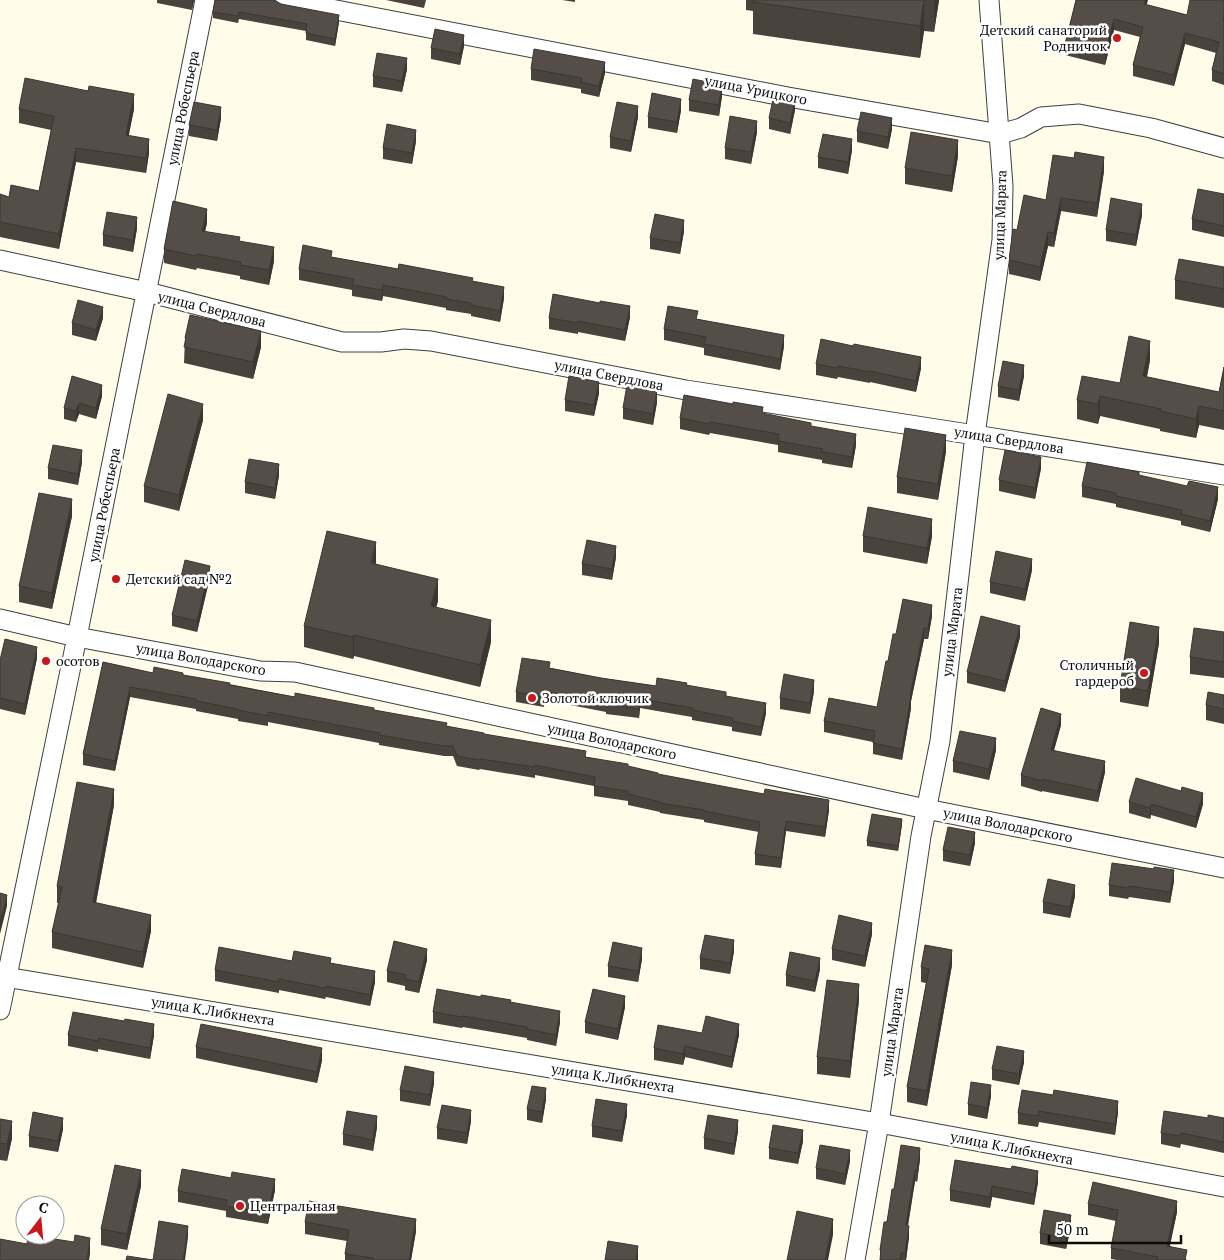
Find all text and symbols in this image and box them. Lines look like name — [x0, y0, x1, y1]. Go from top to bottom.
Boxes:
place label: Детский санаторий Родничок — [980, 20, 1107, 55]
marker: Детский санаторий Родничок — [1111, 32, 1123, 44]
street label: улица Робеспьера — [162, 49, 203, 168]
street label: улица Урицкого — [702, 70, 809, 109]
street label: улица Марата — [988, 170, 1011, 261]
street label: улица Свердлова — [155, 286, 268, 331]
street label: улица Свердлова — [552, 354, 665, 394]
street label: улица Свердлова — [952, 421, 1065, 458]
street label: улица Робеспьера — [83, 446, 124, 565]
place label: Детский сад №2 — [126, 569, 232, 588]
marker: Детский сад №2 — [110, 573, 122, 585]
street label: улица Марата — [936, 586, 966, 679]
street label: улица Володарского — [134, 638, 268, 679]
place label: осотов — [56, 651, 100, 670]
marker: осотов — [40, 655, 52, 667]
place label: Столичный гардероб — [1060, 655, 1134, 690]
marker: Столичный гардероб — [1138, 667, 1150, 679]
place label: Золотой ключик — [542, 688, 649, 707]
marker: Золотой ключик — [526, 692, 538, 704]
street label: улица Володарского — [545, 717, 679, 764]
street label: улица Володарского — [941, 802, 1075, 846]
street label: улица Марата — [876, 986, 907, 1079]
street label: улица К.Либкнехта — [149, 991, 276, 1030]
street label: улица К.Либкнехта — [549, 1058, 676, 1097]
street label: улица К.Либкнехта — [948, 1126, 1075, 1169]
north arrow — [15, 1195, 65, 1245]
place label: Центральная — [250, 1196, 336, 1215]
text: С — [37, 1197, 51, 1217]
marker: Центральная — [234, 1200, 246, 1212]
scale bar — [1049, 1212, 1182, 1244]
text: 50 m — [1056, 1219, 1089, 1239]

